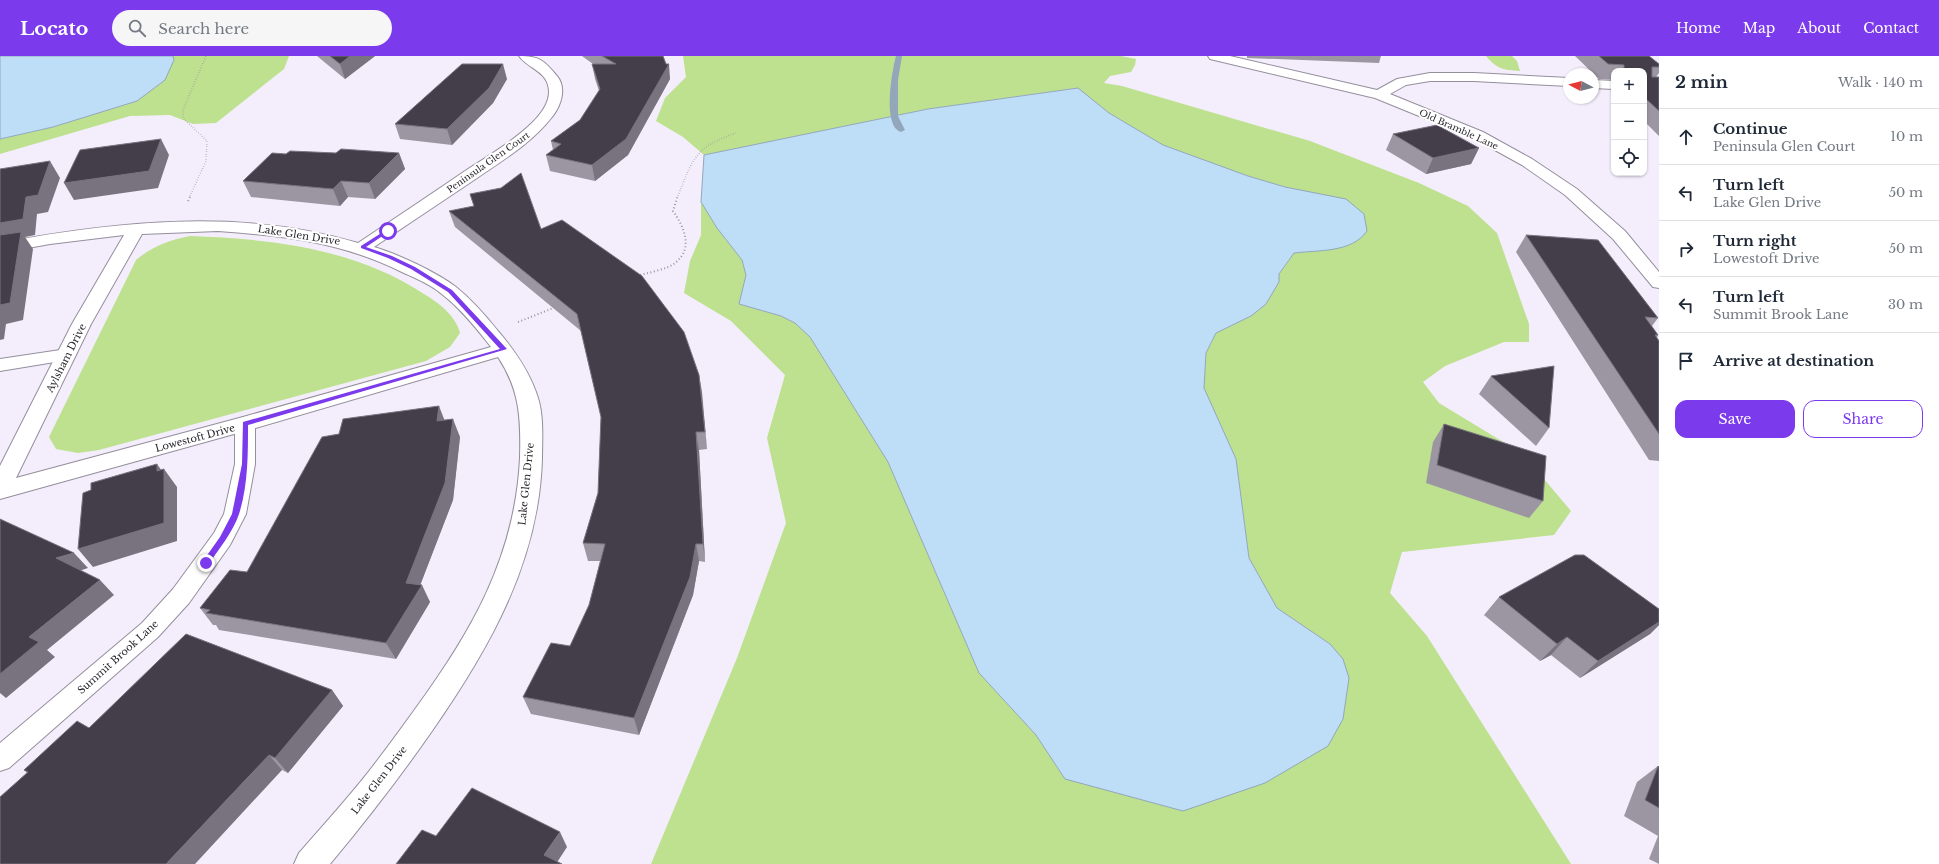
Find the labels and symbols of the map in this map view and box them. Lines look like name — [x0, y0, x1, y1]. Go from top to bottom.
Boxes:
north arrow — [1563, 68, 1599, 104]
street label: Old Bramble Lane — [1418, 107, 1500, 151]
street label: Peninsula Glen Court — [444, 129, 532, 195]
street label: Lake Glen Drive — [257, 222, 341, 248]
route start — [379, 222, 397, 240]
street label: Aylsham Drive — [43, 321, 89, 396]
street label: Lowestoft Drive — [154, 421, 236, 455]
street label: Lake Glen Drive — [515, 442, 537, 526]
route end — [197, 554, 215, 572]
street label: Summit Brook Lane — [75, 617, 161, 697]
street label: Lake Glen Drive — [348, 743, 410, 817]

